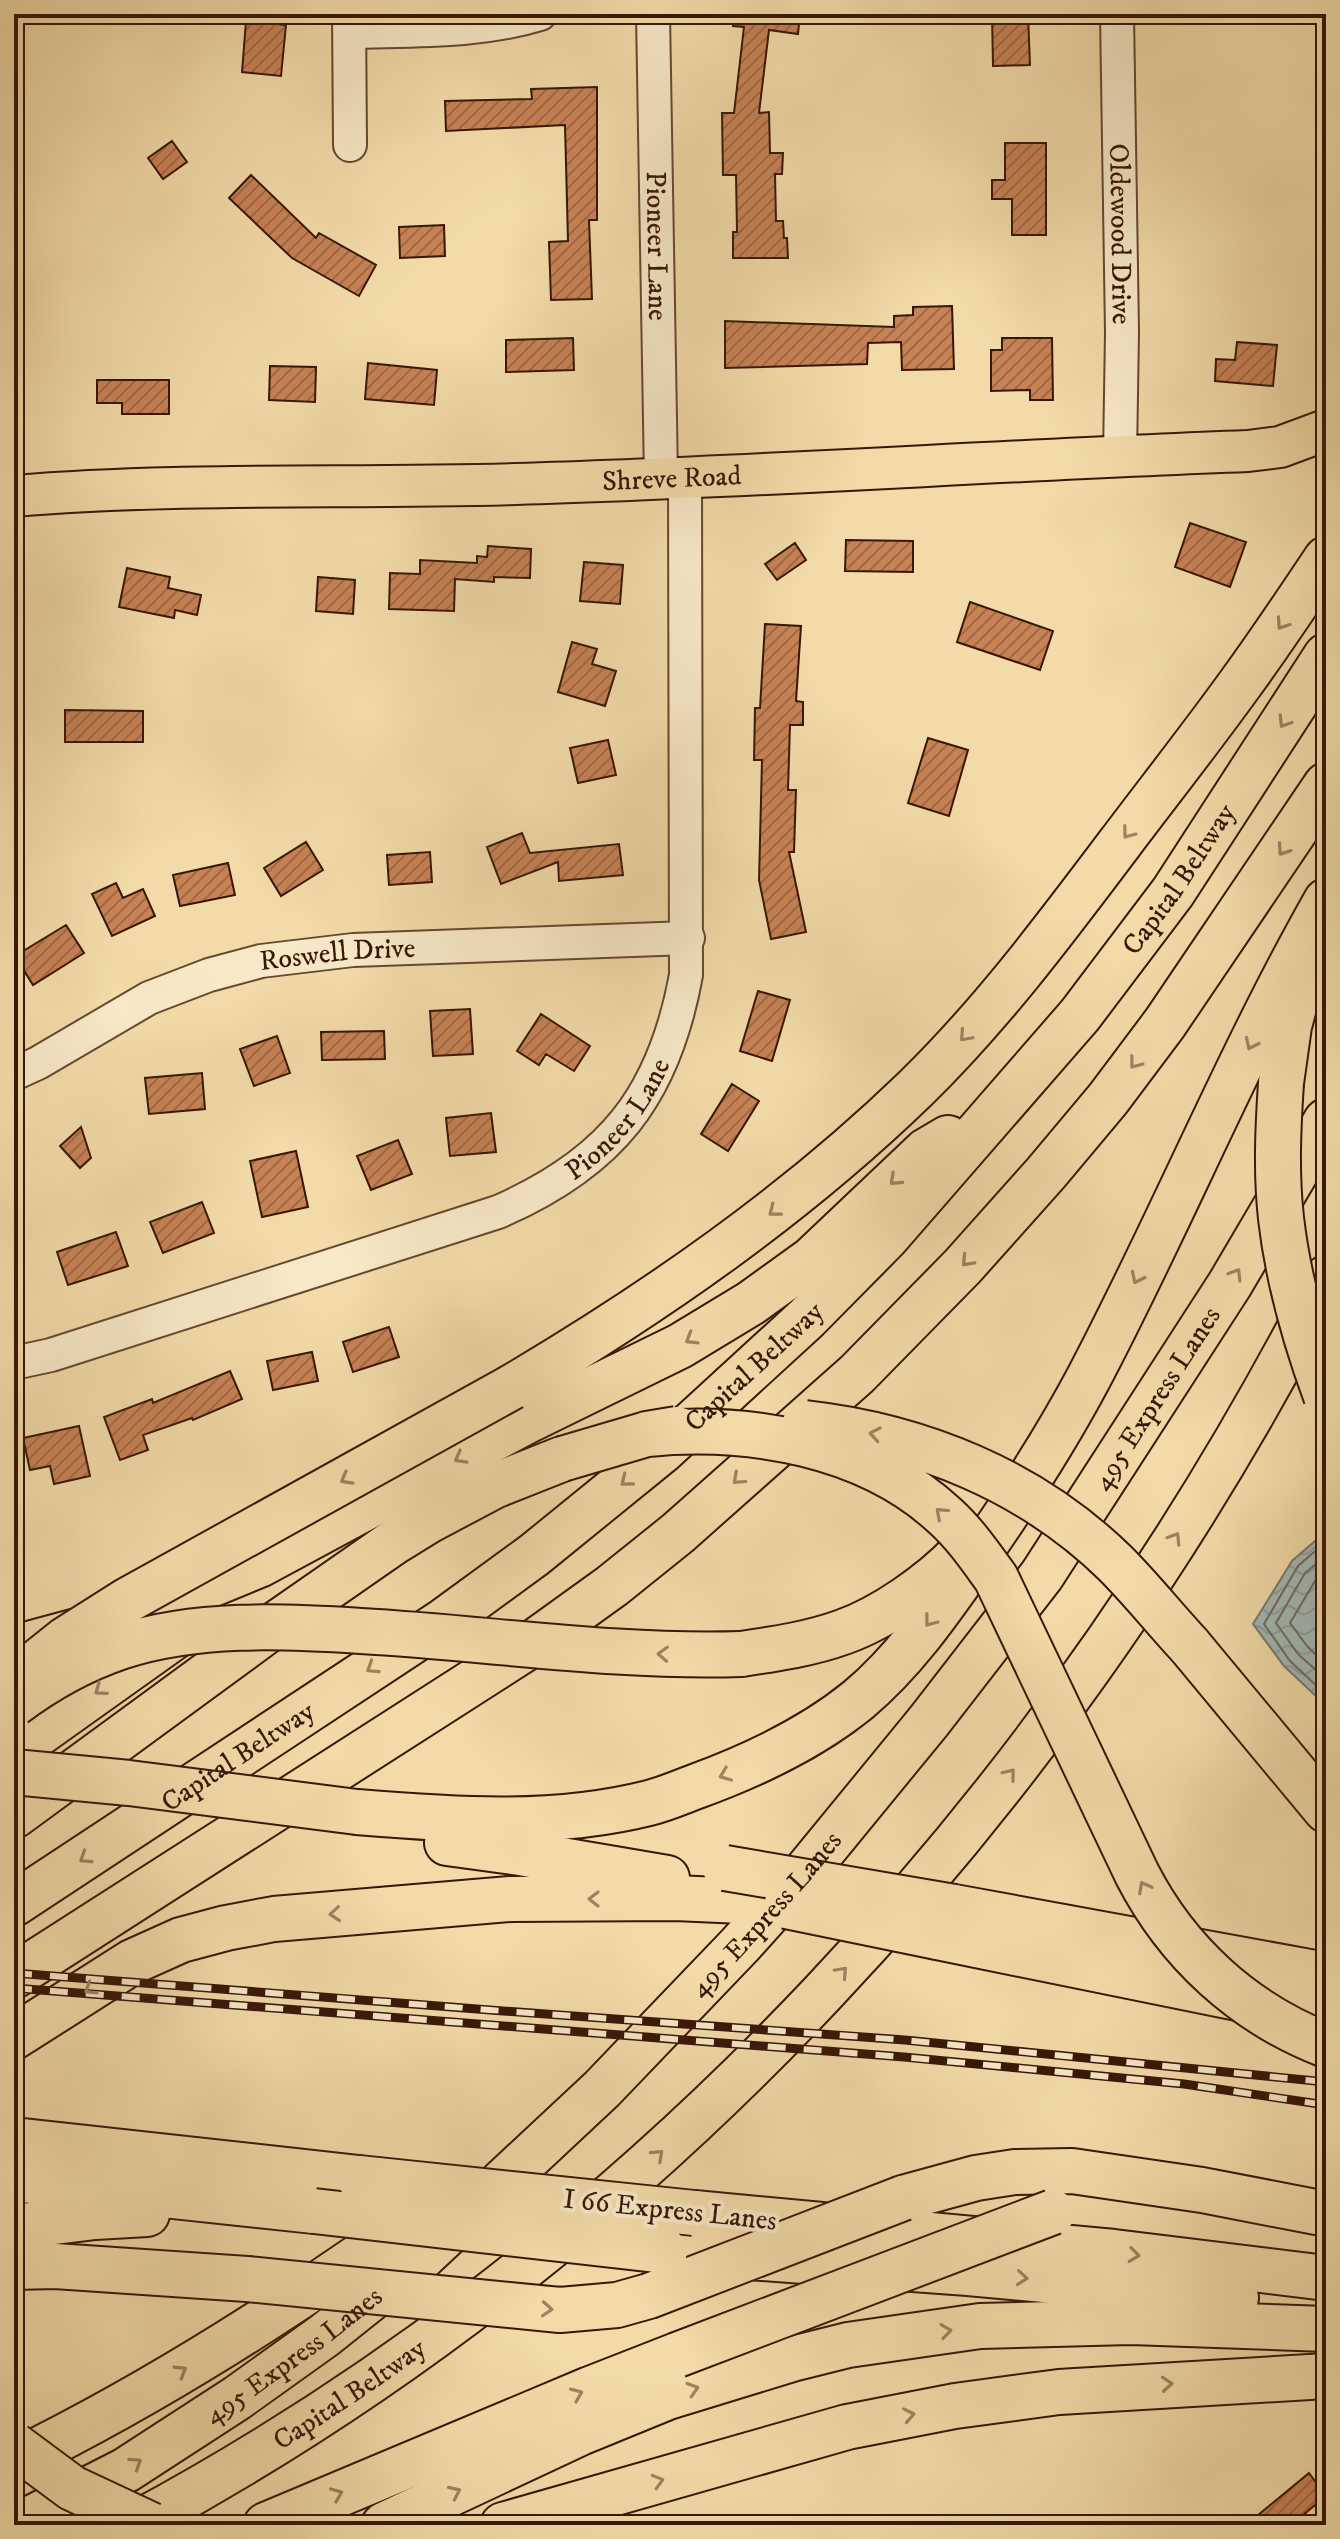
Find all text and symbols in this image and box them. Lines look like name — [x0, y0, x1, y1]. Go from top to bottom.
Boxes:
street label: Oldewood Drive — [1102, 143, 1139, 325]
street label: Pioneer Lane — [638, 171, 676, 321]
street label: Shreve Road — [601, 458, 742, 499]
one-way arrow — [1277, 615, 1292, 629]
one-way arrow — [1278, 713, 1293, 727]
street label: Capital Beltway — [1114, 796, 1244, 962]
one-way arrow — [1123, 824, 1137, 839]
one-way arrow — [1278, 841, 1293, 855]
street label: Roswell Drive — [258, 930, 416, 979]
one-way arrow — [960, 1026, 975, 1041]
one-way arrow — [1245, 1035, 1260, 1050]
street label: Pioneer Lane — [558, 1053, 678, 1188]
one-way arrow — [1130, 1054, 1144, 1069]
one-way arrow — [890, 1171, 904, 1185]
one-way arrow — [768, 1202, 783, 1216]
one-way arrow — [962, 1252, 976, 1267]
one-way arrow — [1226, 1268, 1242, 1283]
one-way arrow — [1131, 1269, 1147, 1284]
street label: Capital Beltway — [677, 1294, 831, 1439]
street label: 495 Express Lanes — [1084, 1300, 1228, 1497]
one-way arrow — [685, 1329, 700, 1345]
one-way arrow — [868, 1427, 882, 1444]
one-way arrow — [454, 1448, 468, 1464]
one-way arrow — [341, 1469, 355, 1485]
one-way arrow — [733, 1470, 748, 1484]
one-way arrow — [620, 1471, 635, 1485]
one-way arrow — [936, 1508, 950, 1522]
one-way arrow — [1166, 1532, 1181, 1547]
one-way arrow — [925, 1613, 940, 1627]
one-way arrow — [656, 1646, 669, 1663]
one-way arrow — [367, 1659, 381, 1674]
one-way arrow — [94, 1680, 108, 1695]
street label: Capital Beltway — [154, 1693, 322, 1820]
one-way arrow — [719, 1765, 733, 1782]
one-way arrow — [1001, 1768, 1015, 1783]
street label: 495 Express Lanes — [682, 1824, 849, 2005]
one-way arrow — [79, 1848, 94, 1863]
one-way arrow — [1139, 1881, 1154, 1895]
one-way arrow — [587, 1890, 600, 1907]
one-way arrow — [328, 1905, 341, 1922]
one-way arrow — [833, 1966, 847, 1981]
one-way arrow — [84, 1979, 99, 1994]
one-way arrow — [649, 2149, 663, 2164]
street label: I 66 Express Lanes — [562, 2181, 778, 2239]
one-way arrow — [1127, 2246, 1141, 2263]
one-way arrow — [1016, 2269, 1029, 2286]
street label: 495 Express Lanes — [198, 2279, 389, 2432]
one-way arrow — [541, 2300, 554, 2317]
one-way arrow — [939, 2323, 953, 2340]
street label: Capital Beltway — [266, 2330, 433, 2458]
one-way arrow — [172, 2365, 187, 2381]
one-way arrow — [1161, 2376, 1174, 2393]
one-way arrow — [686, 2382, 699, 2398]
one-way arrow — [569, 2388, 583, 2404]
one-way arrow — [902, 2407, 916, 2424]
one-way arrow — [128, 2458, 142, 2473]
one-way arrow — [650, 2473, 664, 2490]
one-way arrow — [447, 2486, 461, 2502]
one-way arrow — [329, 2487, 343, 2504]

